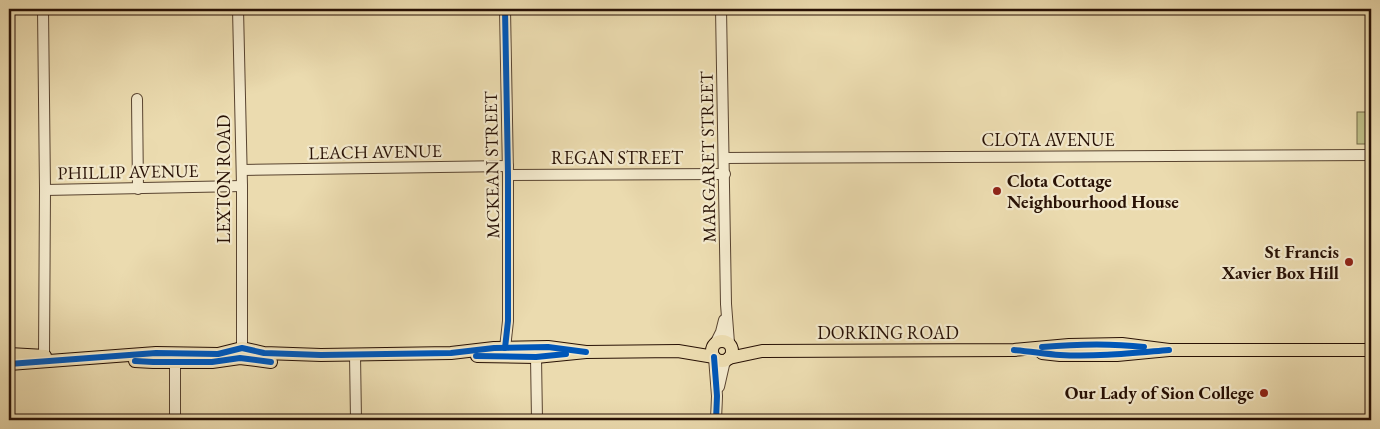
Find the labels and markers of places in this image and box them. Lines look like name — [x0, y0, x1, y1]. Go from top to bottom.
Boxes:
place label: Clota Cottage Neighbourhood House — [1007, 169, 1179, 213]
marker: Clota Cottage Neighbourhood House — [991, 185, 1003, 197]
place label: St Francis Xavier Box Hill — [1221, 240, 1339, 284]
marker: St Francis Xavier Box Hill — [1343, 256, 1355, 268]
place label: Our Lady of Sion College — [1065, 381, 1254, 404]
marker: Our Lady of Sion College — [1258, 387, 1270, 399]

